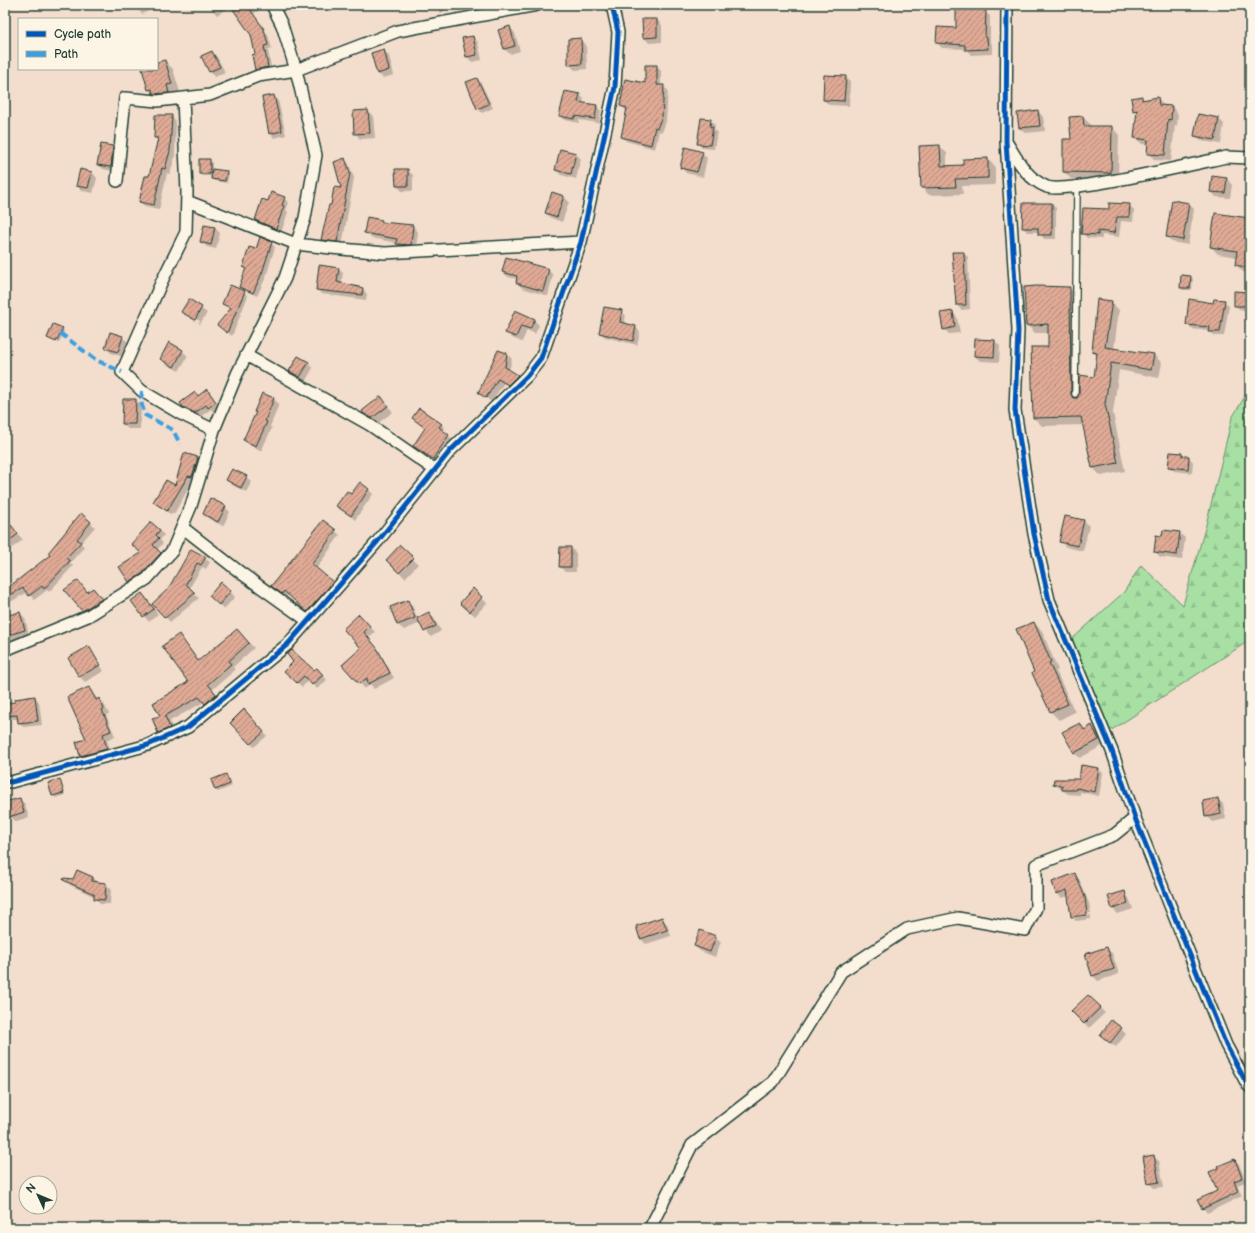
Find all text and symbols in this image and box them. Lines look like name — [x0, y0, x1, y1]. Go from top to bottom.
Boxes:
legend — [18, 18, 158, 70]
text: Cycle path — [54, 27, 111, 42]
text: Path — [54, 47, 79, 62]
north arrow — [18, 1175, 58, 1215]
text: N — [24, 1181, 39, 1196]

